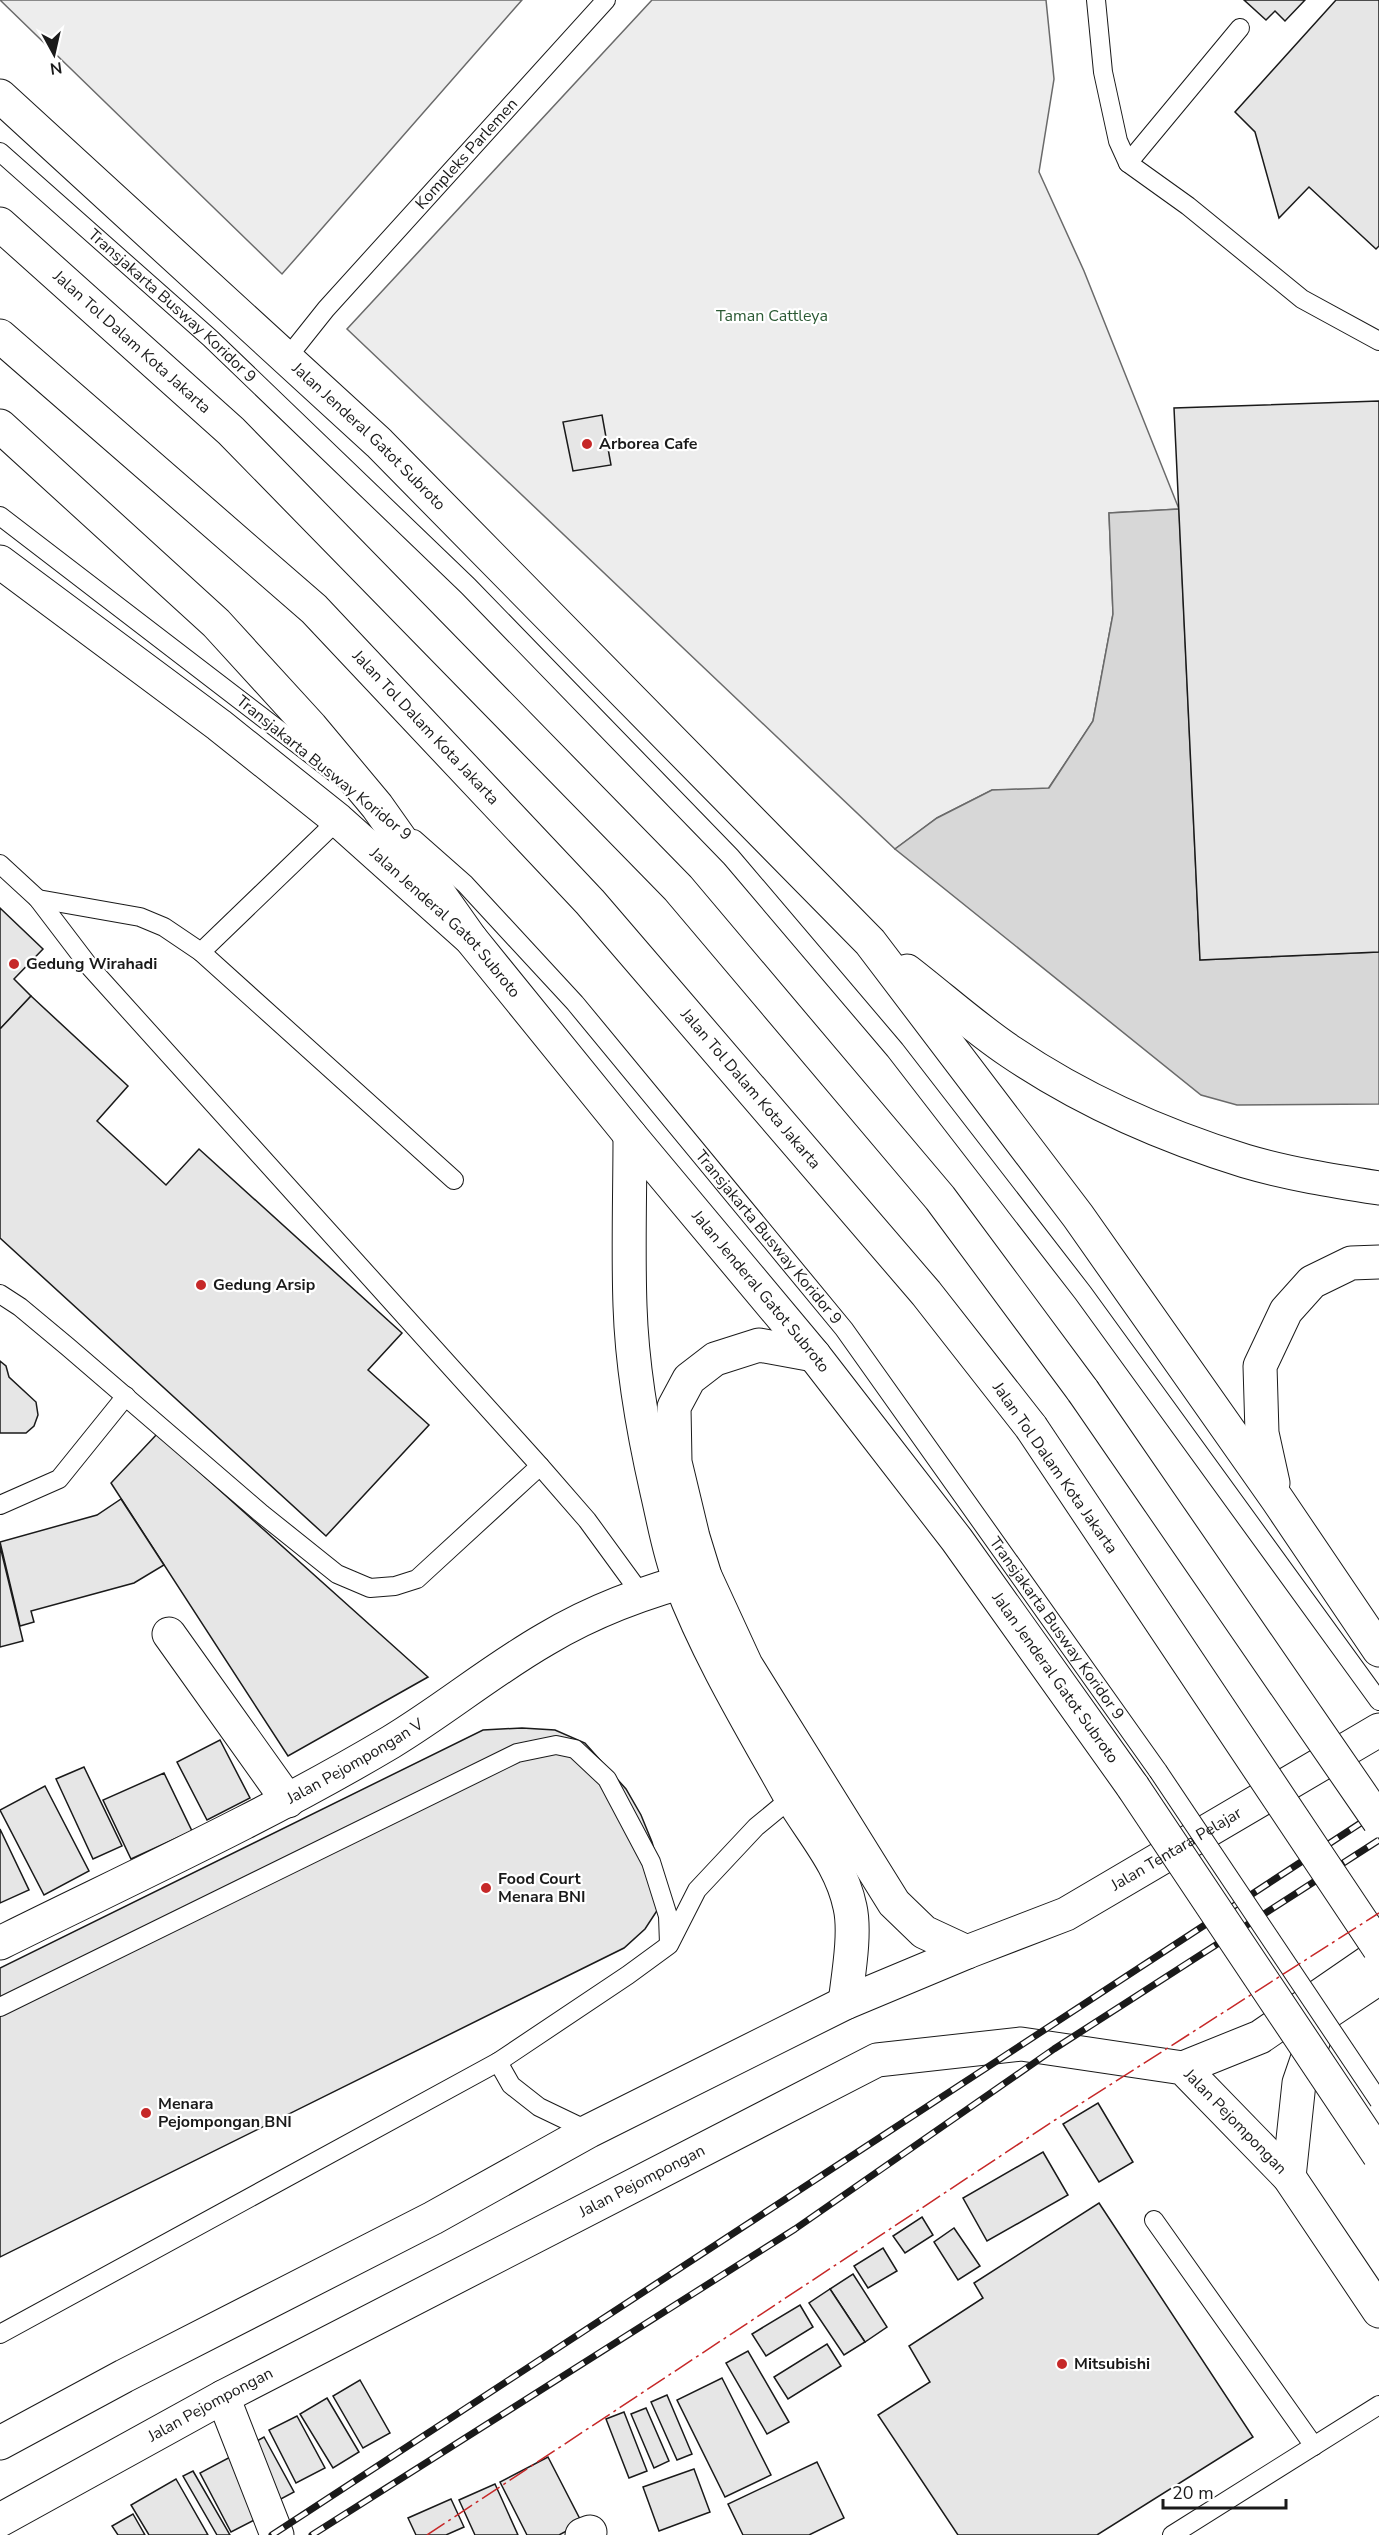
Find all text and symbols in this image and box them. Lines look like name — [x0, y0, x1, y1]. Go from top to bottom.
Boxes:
north arrow — [24, 24, 84, 84]
text: N — [48, 56, 63, 80]
street label: Kompleks Parlemen — [410, 93, 523, 214]
street label: Transjakarta Busway Koridor 9 — [83, 224, 261, 388]
street label: Jalan Tol Dalam Kota Jakarta — [47, 265, 215, 419]
park label: Taman Cattleya — [716, 305, 828, 327]
street label: Jalan Jenderal Gatot Subroto — [286, 357, 450, 515]
place label: Arborea Cafe — [599, 433, 698, 455]
marker: Arborea Cafe — [580, 437, 594, 451]
street label: Jalan Tol Dalam Kota Jakarta — [347, 645, 504, 810]
street label: Transjakarta Busway Koridor 9 — [232, 690, 416, 846]
street label: Jalan Jenderal Gatot Subroto — [364, 842, 525, 1003]
place label: Gedung Wirahadi — [26, 953, 157, 975]
marker: Gedung Wirahadi — [7, 957, 21, 971]
street label: Jalan Tol Dalam Kota Jakarta — [675, 1003, 826, 1174]
street label: Transjakarta Busway Koridor 9 — [690, 1146, 847, 1329]
street label: Jalan Jenderal Gatot Subroto — [686, 1205, 835, 1377]
place label: Gedung Arsip — [213, 1274, 315, 1296]
marker: Gedung Arsip — [194, 1278, 208, 1292]
street label: Jalan Tol Dalam Kota Jakarta — [987, 1377, 1123, 1558]
street label: Transjakarta Busway Koridor 9 — [984, 1532, 1129, 1724]
street label: Jalan Jenderal Gatot Subroto — [986, 1587, 1124, 1768]
street label: Jalan Pejompongan V — [282, 1713, 429, 1810]
street label: Jalan Tentara Pelajar — [1106, 1802, 1246, 1897]
place label: Food Court Menara BNI — [498, 1868, 585, 1908]
marker: Food Court Menara BNI — [479, 1881, 493, 1895]
street label: Jalan Pejompongan — [1178, 2063, 1292, 2179]
place label: Menara Pejompongan BNI — [158, 2093, 292, 2133]
marker: Menara Pejompongan BNI — [139, 2106, 153, 2120]
street label: Jalan Pejompongan — [574, 2139, 709, 2223]
place label: Mitsubishi — [1074, 2353, 1150, 2375]
marker: Mitsubishi — [1055, 2357, 1069, 2371]
street label: Jalan Pejompongan — [143, 2362, 277, 2448]
scale bar — [1163, 2472, 1286, 2510]
text: 20 m — [1172, 2481, 1214, 2505]

